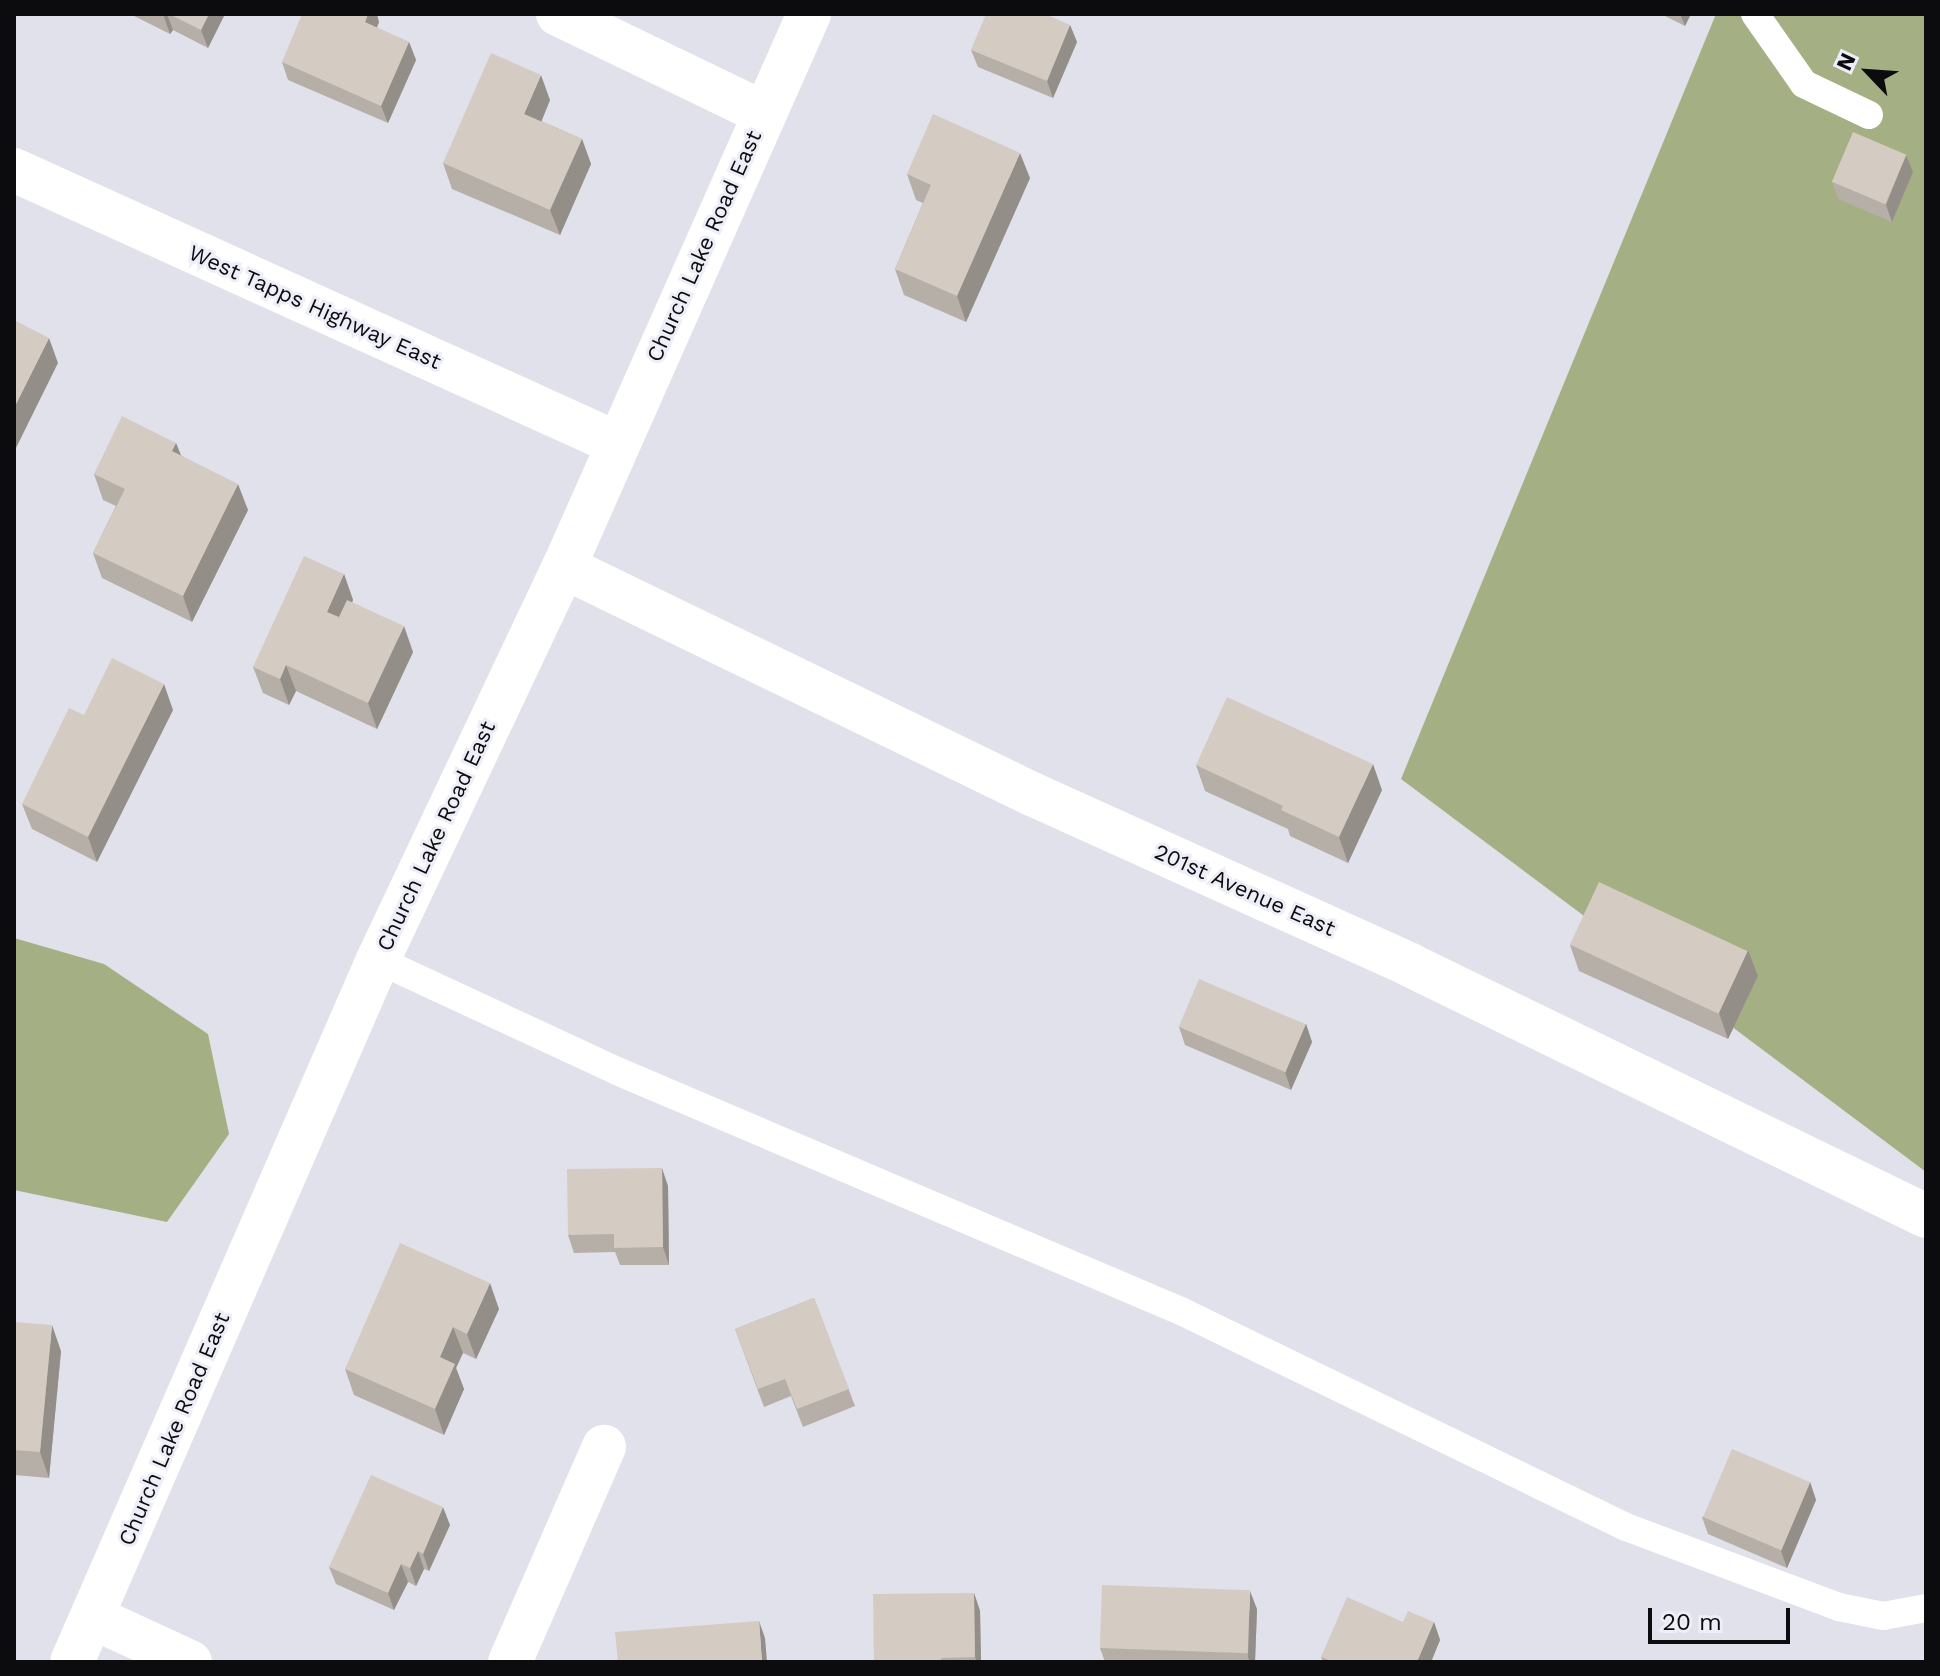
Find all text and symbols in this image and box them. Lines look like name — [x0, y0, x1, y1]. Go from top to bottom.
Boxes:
north arrow — [1828, 32, 1908, 112]
text: N — [1831, 49, 1861, 74]
street label: Church Lake Road East — [641, 126, 767, 366]
street label: West Tapps Highway East — [184, 239, 446, 375]
street label: Church Lake Road East — [371, 717, 501, 955]
street label: 201st Avenue East — [1150, 838, 1340, 942]
street label: Church Lake Road East — [113, 1308, 235, 1550]
scale bar — [1652, 1592, 1794, 1642]
text: 20 m — [1662, 1608, 1722, 1636]

